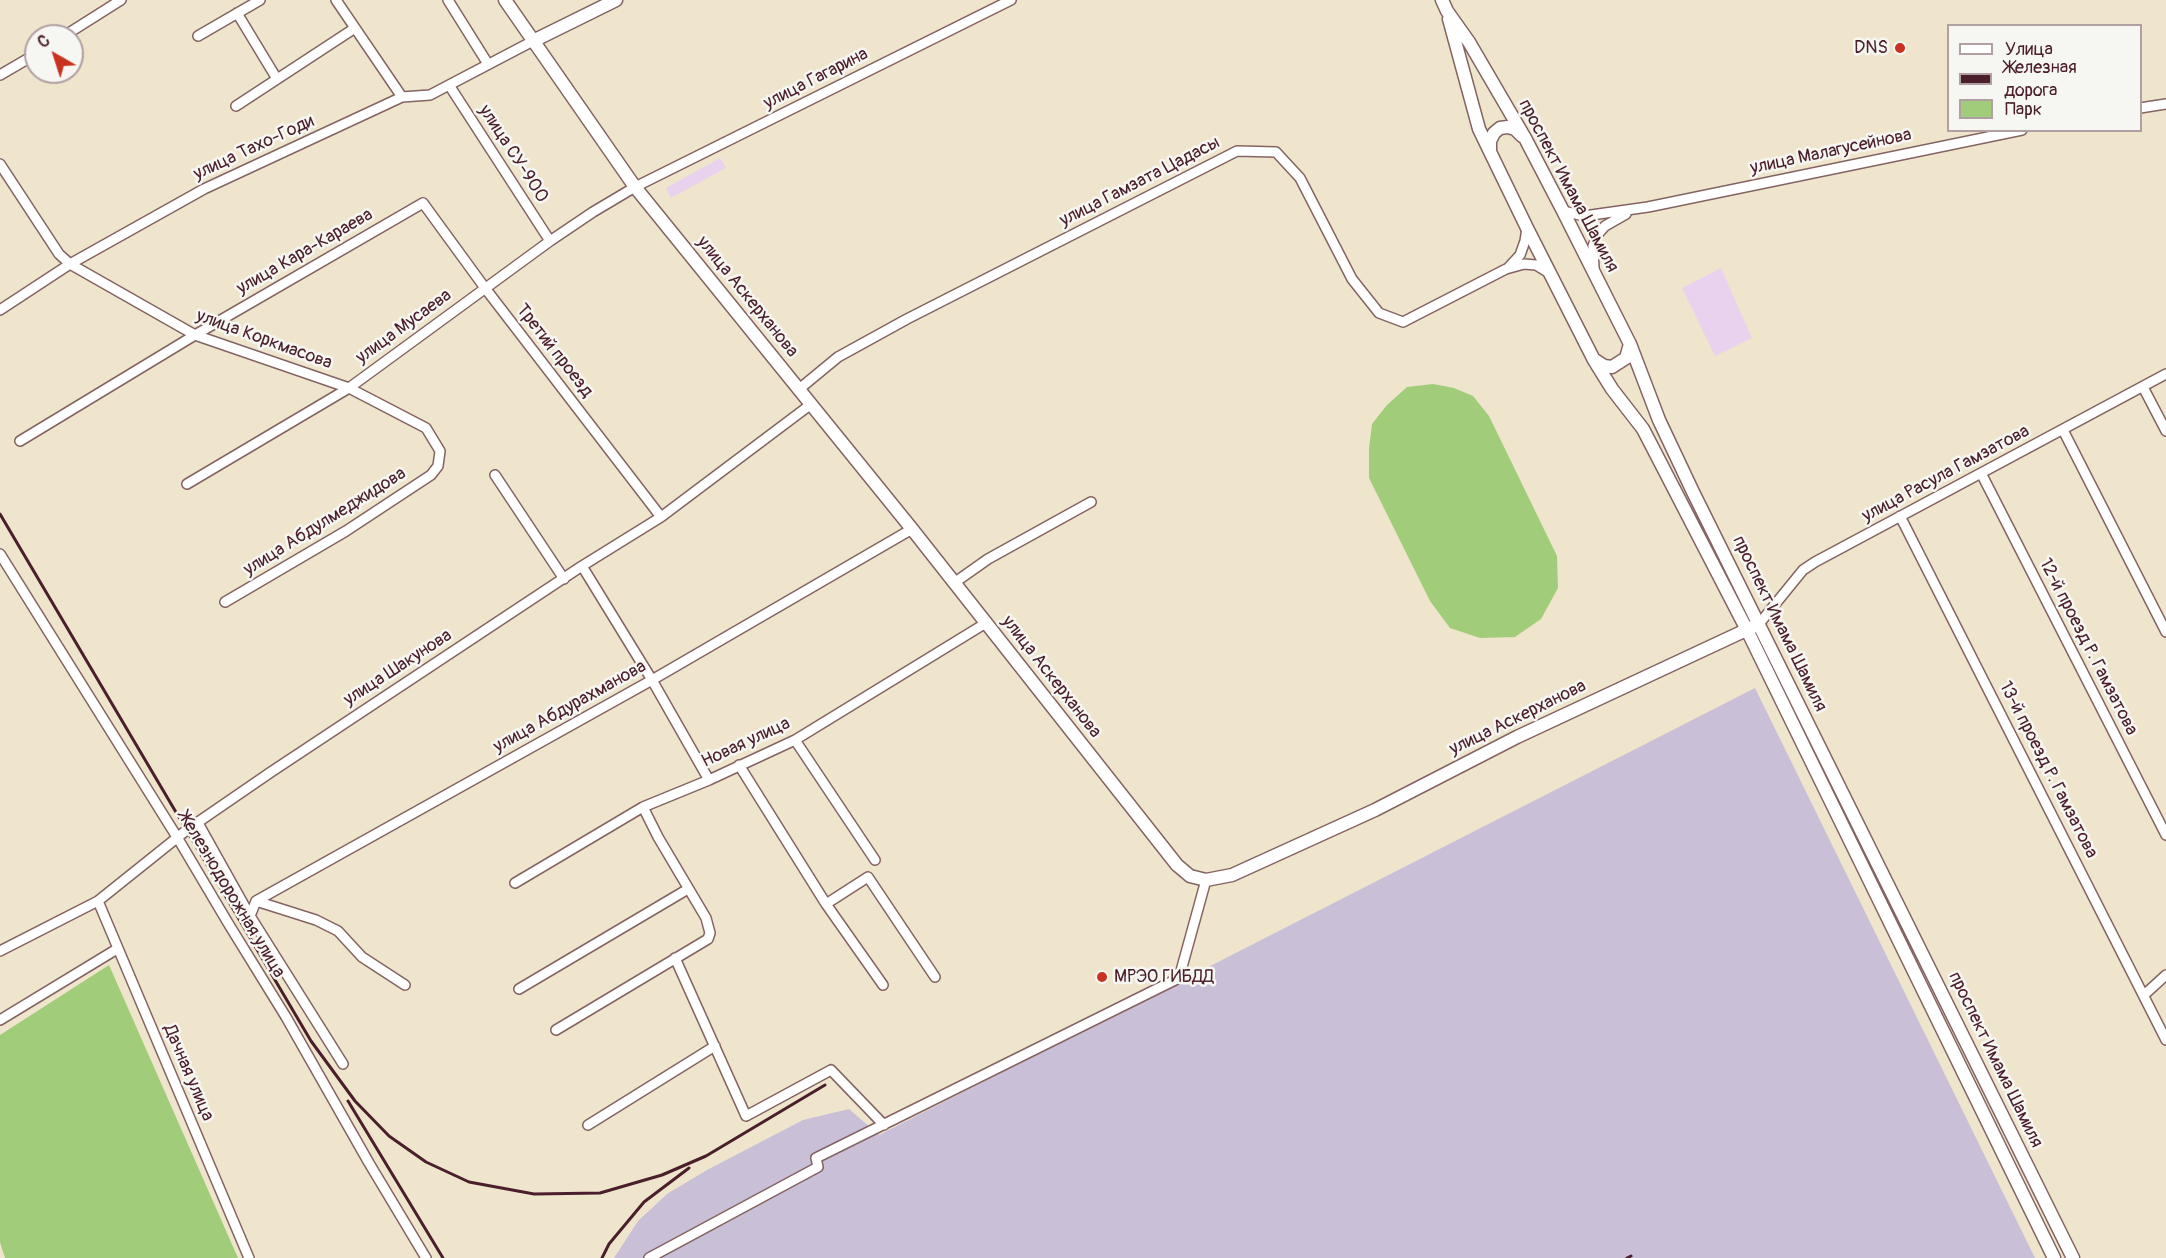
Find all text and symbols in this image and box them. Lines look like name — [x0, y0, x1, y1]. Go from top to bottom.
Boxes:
north arrow — [24, 24, 84, 84]
legend — [1947, 24, 2142, 132]
text: С — [34, 31, 54, 52]
place label: DNS — [1854, 37, 1888, 59]
text: Улица — [2005, 38, 2053, 61]
marker: DNS — [1893, 41, 1907, 55]
street label: улица Гагарина — [760, 43, 872, 115]
text: Железная дорога — [2004, 56, 2077, 102]
street label: проспект Имама Шамиля — [1513, 96, 1623, 276]
text: Парк — [2005, 98, 2042, 121]
street label: улица СУ-900 — [473, 101, 553, 207]
street label: улица Тахо-Годи — [190, 111, 318, 185]
street label: улица Малагусейнова — [1748, 124, 1914, 180]
street label: улица Гамзата Цадасы — [1056, 132, 1224, 232]
street label: улица Кара-Караева — [233, 204, 377, 300]
street label: улица Аскерханова — [692, 232, 802, 362]
street label: улица Мусаева — [352, 285, 456, 369]
street label: Третий проезд — [511, 300, 597, 402]
street label: улица Коркмасова — [193, 305, 335, 375]
street label: улица Расула Гамзатова — [1859, 421, 2033, 527]
street label: улица Абдулмеджидова — [240, 463, 410, 581]
street label: проспект Имама Шамиля — [1727, 533, 1831, 715]
street label: 12-й проезд Р. Гамзатова — [2034, 555, 2142, 739]
street label: улица Аскерханова — [996, 611, 1106, 743]
street label: улица Шакунова — [340, 625, 456, 711]
street label: улица Абдурахманова — [490, 656, 650, 758]
street label: улица Аскерханова — [1446, 676, 1590, 760]
street label: 13-й проезд Р. Гамзатова — [1994, 678, 2102, 862]
street label: Новая улица — [698, 713, 794, 773]
street label: Железнодорожная улица — [173, 808, 289, 982]
place label: МРЭО ГИБДД — [1114, 966, 1214, 988]
street label: проспект Имама Шамиля — [1943, 969, 2047, 1151]
marker: МРЭО ГИБДД — [1095, 970, 1109, 984]
street label: Дачная улица — [158, 1021, 218, 1125]

